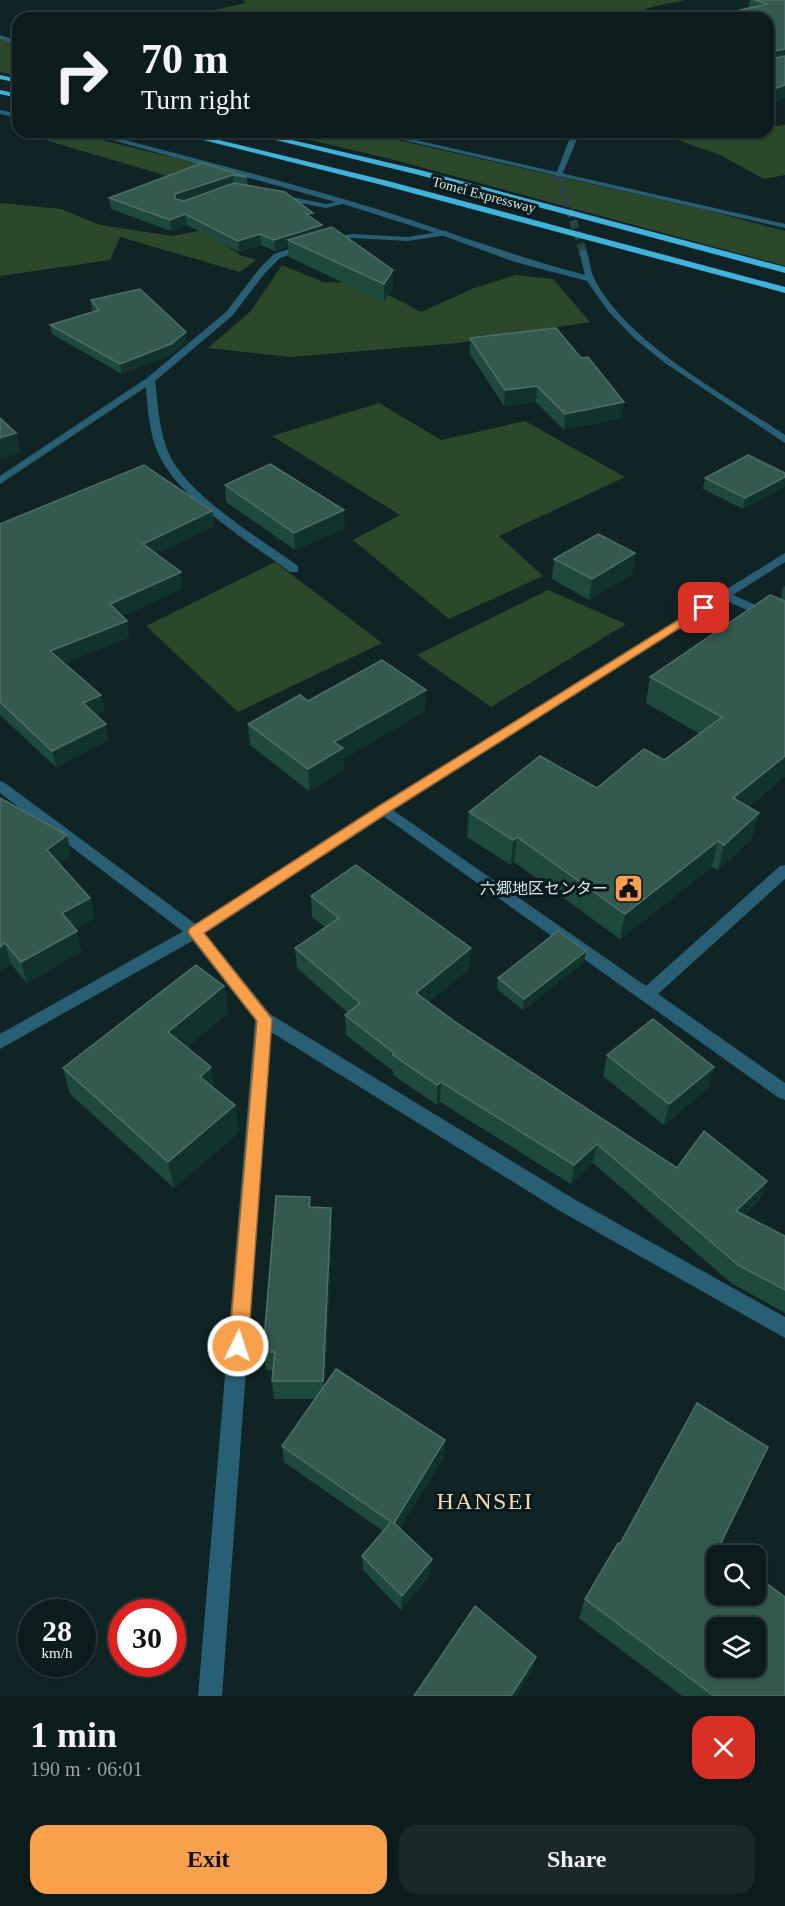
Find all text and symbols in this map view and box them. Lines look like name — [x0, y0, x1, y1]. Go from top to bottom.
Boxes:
icon: right — [42, 36, 120, 114]
text: 70 m — [141, 36, 229, 82]
text: Turn right — [141, 85, 250, 115]
street label: Tomei Expressway — [431, 174, 537, 216]
pin — [678, 582, 729, 633]
icon: arrive — [687, 591, 720, 624]
public building icon: 六郷地区センター — [613, 872, 645, 904]
place label: 六郷地区センター — [480, 880, 608, 897]
position arrow — [206, 1314, 270, 1378]
district label: HANSEI — [437, 1488, 534, 1514]
map controls — [706, 1545, 766, 1677]
button: search — [706, 1545, 766, 1605]
speed limit sign: 30 — [108, 1599, 186, 1677]
text: 28 — [42, 1614, 72, 1647]
button: layers — [706, 1617, 766, 1677]
text: km/h — [42, 1645, 72, 1661]
text: 1 min — [30, 1715, 117, 1755]
button: close — [692, 1716, 755, 1779]
text: 190 m · 06:01 — [30, 1758, 143, 1780]
button: Exit — [30, 1825, 387, 1894]
button: Share — [399, 1825, 755, 1894]

